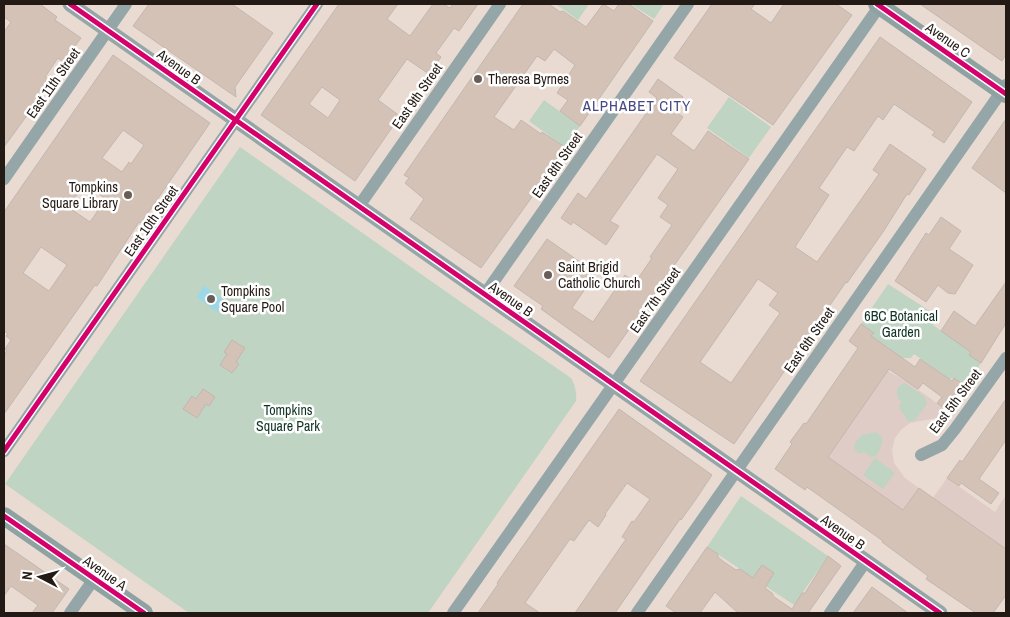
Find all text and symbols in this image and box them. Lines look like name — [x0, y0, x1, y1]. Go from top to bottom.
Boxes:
street label: Avenue C — [921, 18, 974, 62]
street label: East 11th Street — [22, 44, 84, 122]
street label: Avenue B — [153, 45, 205, 89]
street label: East 9th Street — [388, 60, 446, 132]
place label: Theresa Byrnes — [488, 70, 569, 88]
marker: Theresa Byrnes — [472, 73, 484, 85]
district label: ALPHABET CITY — [582, 95, 691, 116]
street label: East 8th Street — [528, 129, 586, 201]
place label: Tompkins Square Library — [42, 178, 118, 212]
street label: East 10th Street — [120, 182, 182, 260]
marker: Tompkins Square Library — [122, 189, 134, 201]
place label: Saint Brigid Catholic Church — [558, 258, 640, 292]
street label: East 7th Street — [626, 264, 684, 336]
marker: Saint Brigid Catholic Church — [542, 269, 554, 281]
street label: Avenue B — [485, 277, 537, 321]
place label: Tompkins Square Pool — [221, 282, 284, 316]
marker: Tompkins Square Pool — [205, 293, 217, 305]
street label: East 6th Street — [780, 304, 838, 376]
park label: 6BC Botanical Garden — [864, 307, 938, 341]
street label: East 5th Street — [925, 365, 985, 437]
park label: Tompkins Square Park — [256, 401, 320, 435]
street label: Avenue B — [817, 510, 869, 554]
street label: Avenue A — [79, 551, 130, 595]
north arrow — [15, 552, 65, 602]
text: N — [18, 571, 36, 581]

